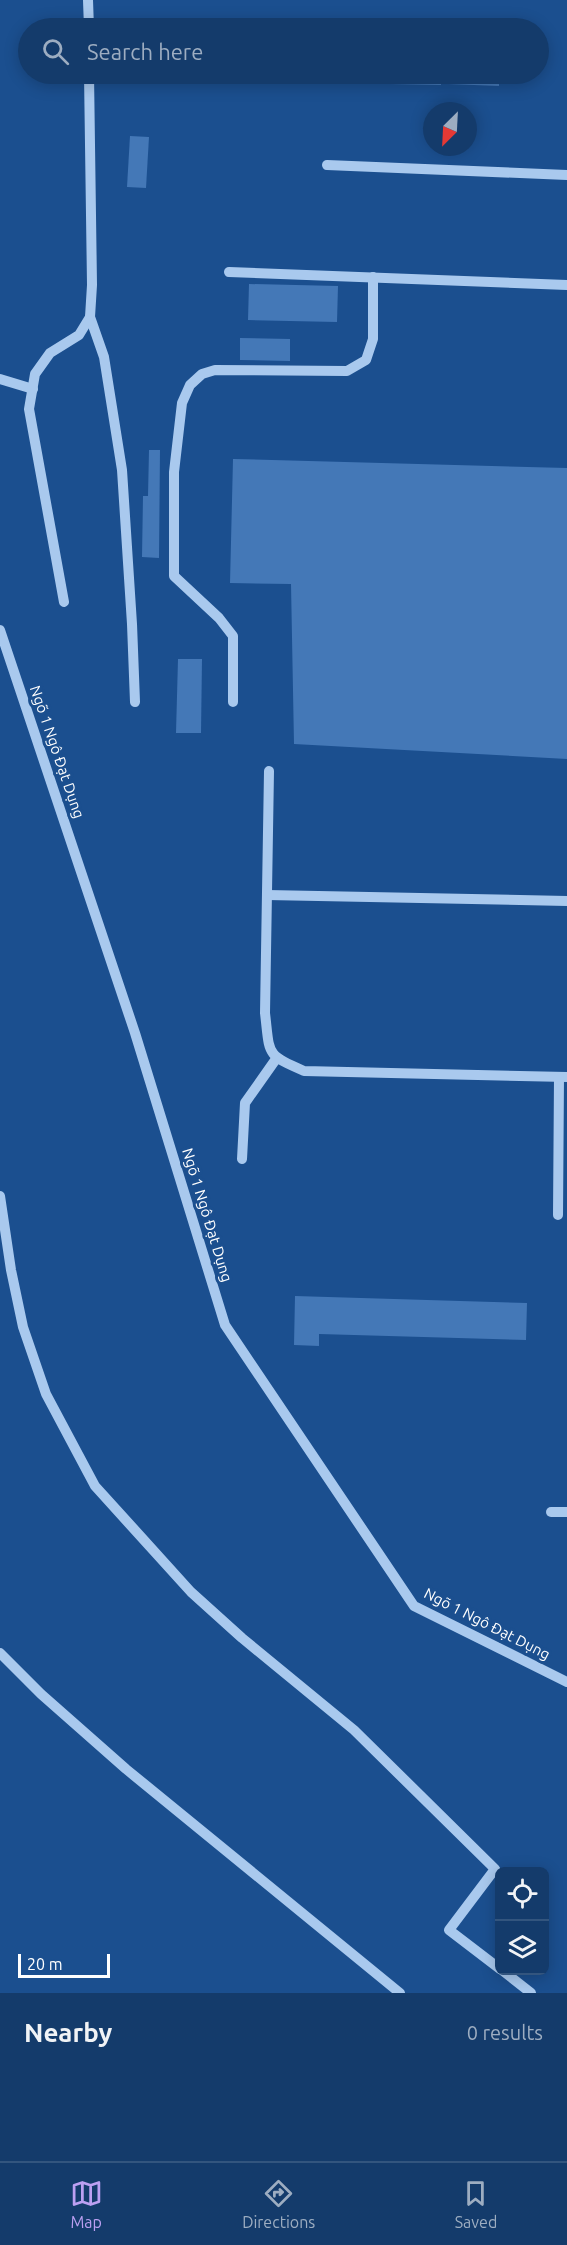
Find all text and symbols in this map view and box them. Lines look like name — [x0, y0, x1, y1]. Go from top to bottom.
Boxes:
search box — [18, 18, 549, 84]
icon: search — [39, 35, 72, 68]
text: Search here — [87, 39, 203, 64]
north arrow — [423, 102, 477, 156]
street label: Ngõ 1 Ngô Đạt Dụng — [27, 683, 88, 820]
street label: Ngõ 1 Ngô Đạt Dụng — [179, 1146, 236, 1284]
street label: Ngõ 1 Ngô Đạt Dụng — [421, 1584, 553, 1663]
map controls — [495, 1867, 549, 1975]
button: locate — [495, 1867, 549, 1921]
button: layers — [495, 1921, 549, 1975]
scale bar — [18, 1951, 110, 1978]
text: 20 m — [27, 1955, 63, 1973]
text: Nearby — [24, 2018, 112, 2047]
text: 0 results — [467, 2021, 543, 2044]
tab: Map — [70, 2177, 103, 2231]
tab: Directions — [242, 2177, 315, 2231]
tab: Saved — [455, 2177, 497, 2231]

